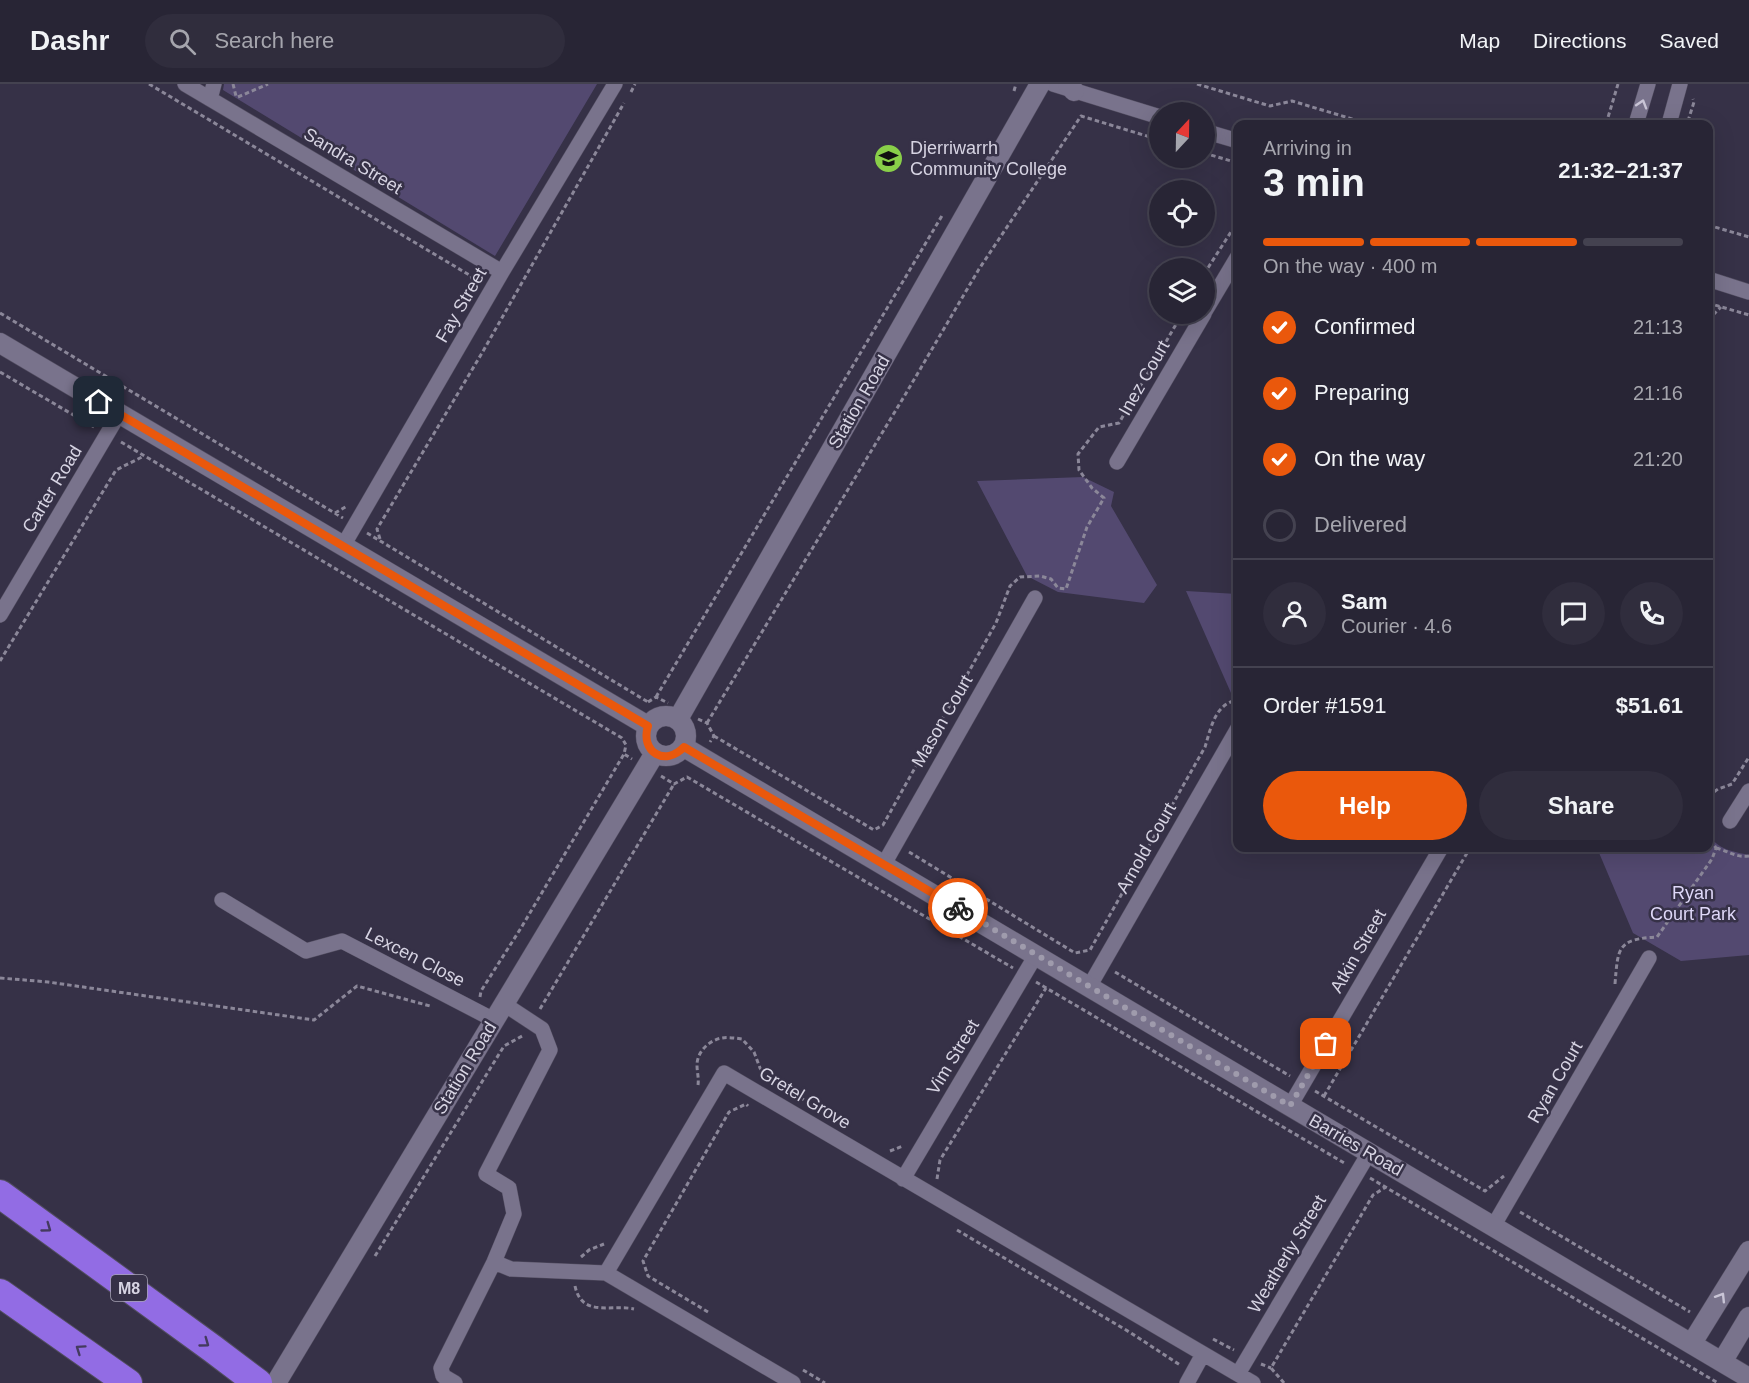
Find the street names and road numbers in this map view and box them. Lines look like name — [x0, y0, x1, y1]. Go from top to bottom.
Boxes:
street label: Sandra Street — [300, 124, 406, 198]
street label: Fay Street — [432, 264, 490, 346]
street label: Inez Court — [1115, 337, 1173, 419]
street label: Station Road — [824, 352, 894, 452]
street label: Carter Road — [18, 442, 86, 536]
street label: Mason Court — [908, 671, 976, 771]
street label: Arnold Court — [1112, 799, 1180, 897]
street label: Atkin Street — [1326, 906, 1390, 996]
street label: Lexcen Close — [362, 923, 468, 991]
street label: Vim Street — [923, 1016, 983, 1098]
street label: Station Road — [430, 1018, 500, 1118]
street label: Ryan Court — [1524, 1038, 1586, 1126]
street label: Gretel Grove — [756, 1063, 854, 1133]
street label: Barries Road — [1306, 1110, 1406, 1180]
street label: Weatherly Street — [1244, 1192, 1330, 1316]
road number: M8 — [111, 1275, 147, 1301]

